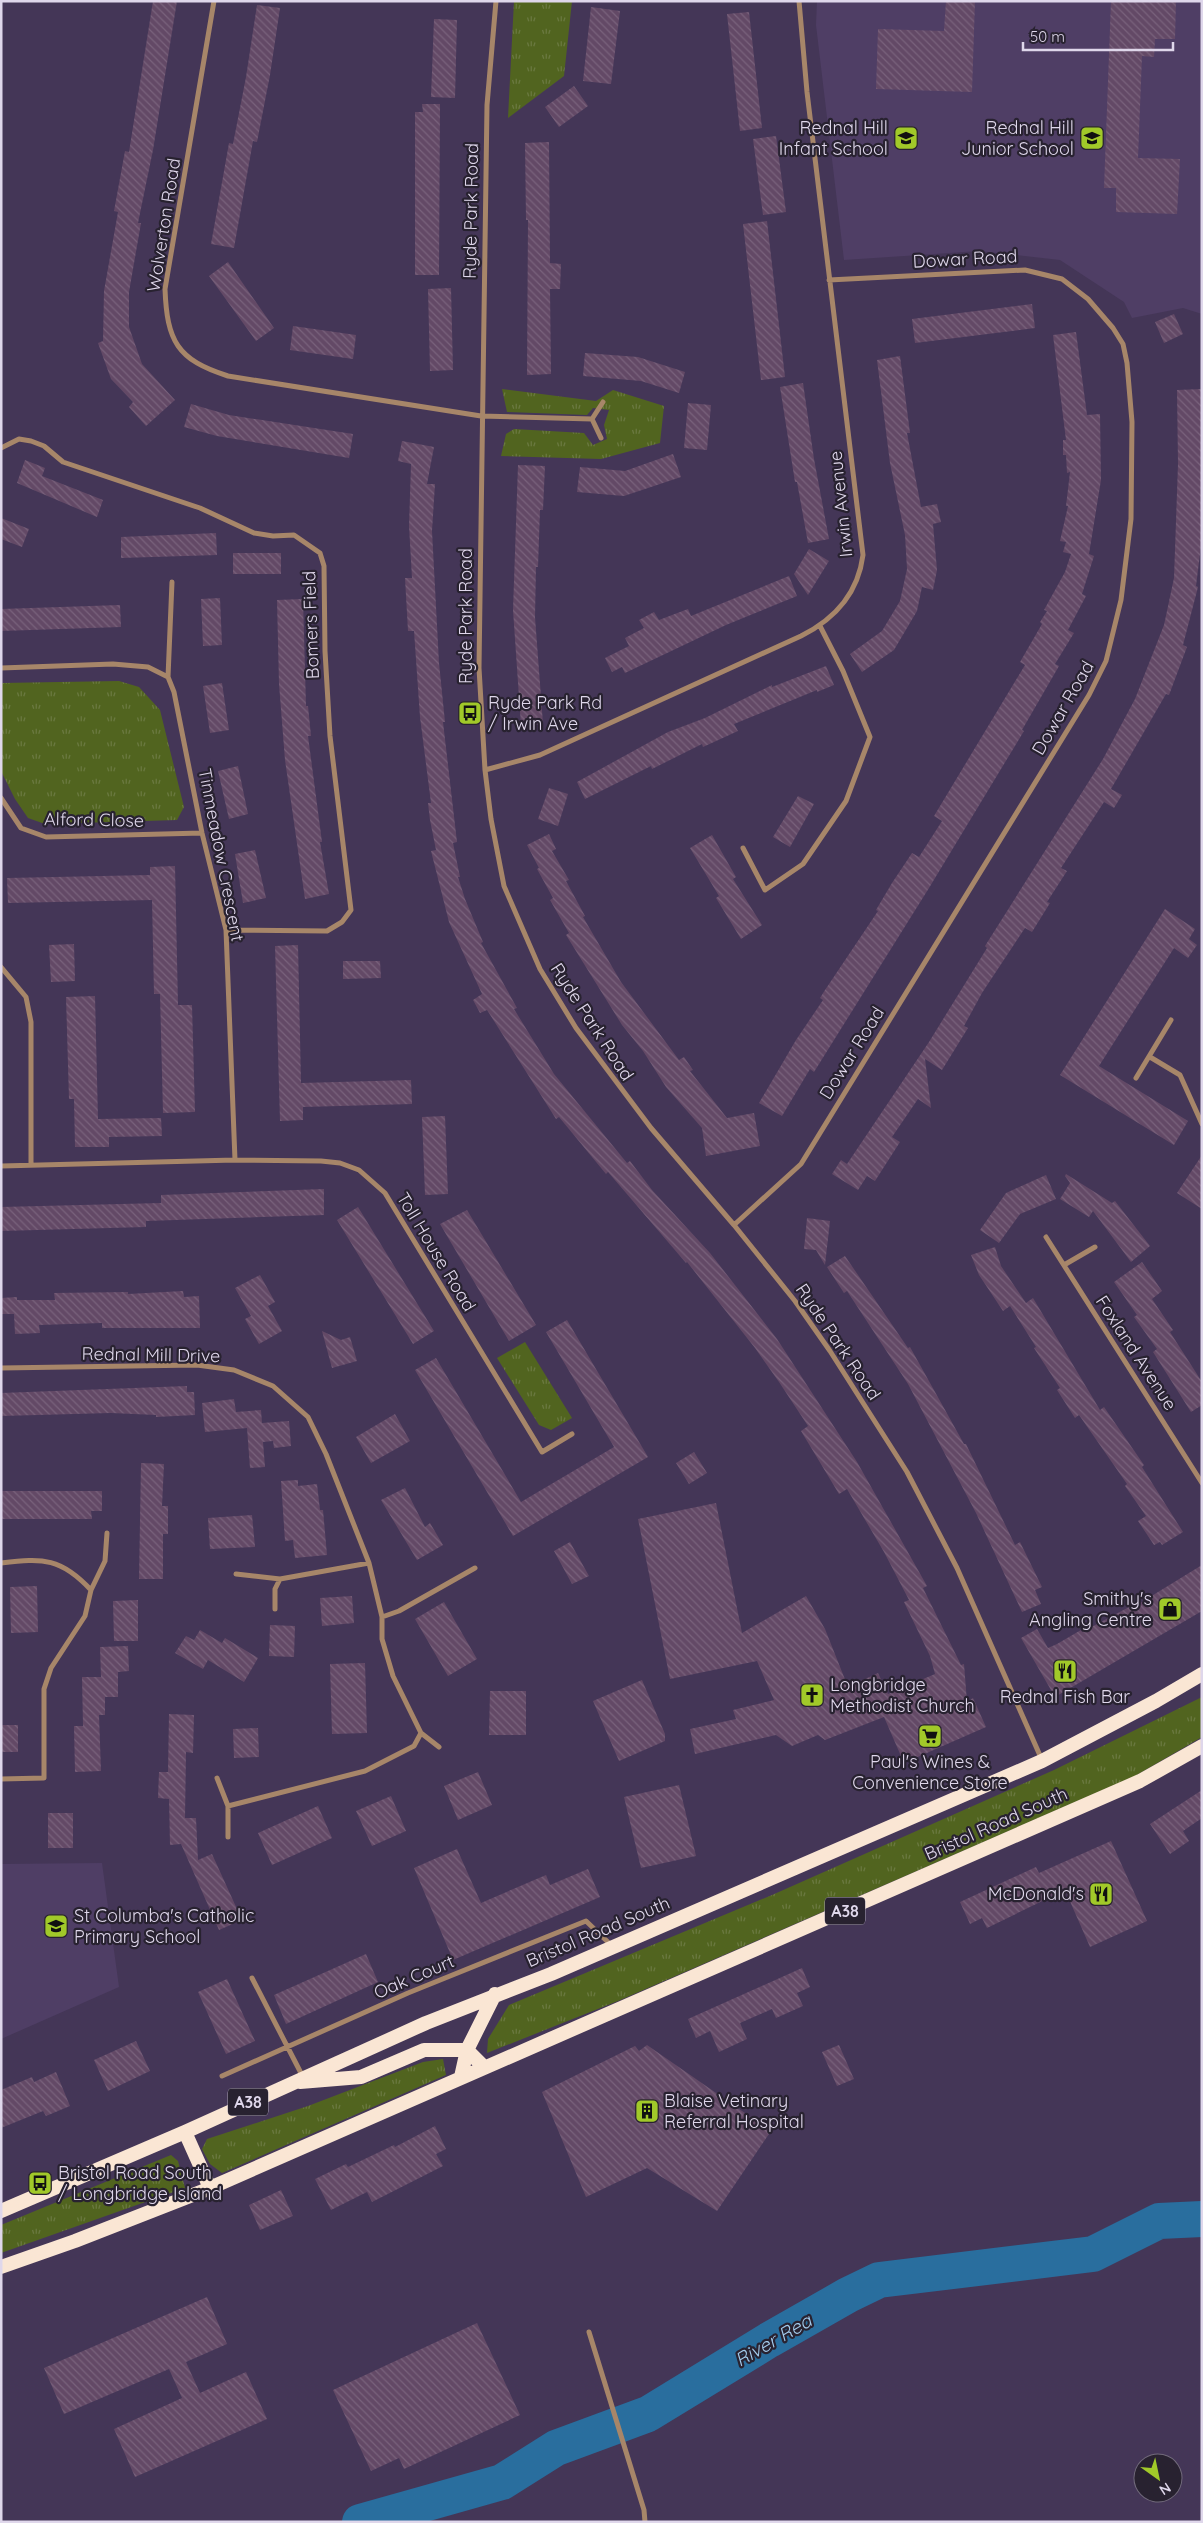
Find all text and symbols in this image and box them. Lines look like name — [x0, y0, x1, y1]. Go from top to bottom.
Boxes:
scale bar — [1023, 20, 1173, 52]
text: 50 m — [1030, 27, 1065, 46]
place label: Rednal Hill Infant School — [779, 116, 888, 160]
place label: Rednal Hill Junior School — [961, 116, 1074, 160]
school or university icon: Rednal Hill Infant School — [893, 125, 919, 151]
school or university icon: Rednal Hill Junior School — [1079, 125, 1105, 151]
street label: Ryde Park Road — [458, 143, 483, 279]
street label: Wolverton Road — [142, 156, 185, 293]
street label: Dowar Road — [912, 244, 1018, 273]
street label: Irwin Avenue — [823, 450, 858, 558]
street label: Ryde Park Road — [454, 548, 477, 684]
street label: Bomers Field — [297, 570, 324, 680]
street label: Dowar Road — [1026, 657, 1099, 759]
place label: Ryde Park Rd / Irwin Ave — [488, 691, 602, 735]
bus stop icon: Ryde Park Rd / Irwin Ave — [457, 700, 483, 726]
street label: Tinmeadow Crescent — [193, 766, 250, 943]
street label: Alford Close — [44, 807, 144, 832]
street label: Ryde Park Road — [546, 958, 639, 1085]
street label: Dowar Road — [814, 1002, 889, 1103]
street label: Toll House Road — [392, 1188, 481, 1316]
street label: Ryde Park Road — [791, 1279, 886, 1404]
street label: Foxland Avenue — [1091, 1291, 1182, 1414]
street label: Rednal Mill Drive — [81, 1342, 221, 1367]
place label: Smithy's Angling Centre — [1029, 1587, 1152, 1631]
shop icon: Smithy's Angling Centre — [1157, 1596, 1183, 1622]
restaurant icon: Rednal Fish Bar — [1052, 1658, 1078, 1684]
place label: Longbridge Methodist Church — [830, 1673, 975, 1717]
church icon: Longbridge Methodist Church — [799, 1682, 825, 1708]
place label: Rednal Fish Bar — [1000, 1685, 1130, 1708]
supermarket icon: Paul's Wines & Convenience Store — [917, 1723, 943, 1749]
place label: Paul's Wines & Convenience Store — [852, 1750, 1008, 1794]
street label: Bristol Road South — [921, 1782, 1071, 1865]
restaurant icon: McDonald's — [1088, 1881, 1114, 1907]
place label: McDonald's — [988, 1882, 1084, 1905]
street label: Bristol Road South — [522, 1891, 673, 1972]
road number: A38 — [825, 1898, 865, 1924]
place label: St Columba's Catholic Primary School — [74, 1904, 254, 1948]
school or university icon: St Columba's Catholic Primary School — [43, 1913, 69, 1939]
street label: Oak Court — [370, 1949, 457, 2004]
road number: A38 — [228, 2088, 268, 2116]
place label: Blaise Vetinary Referral Hospital — [664, 2089, 804, 2133]
building icon: Blaise Vetinary Referral Hospital — [634, 2098, 660, 2124]
place label: Bristol Road South / Longbridge Island — [58, 2161, 222, 2205]
bus stop icon: Bristol Road South / Longbridge Island — [27, 2170, 53, 2196]
water label: River Rea — [730, 2308, 817, 2372]
north arrow — [1133, 2453, 1183, 2503]
text: N — [1156, 2479, 1174, 2499]

